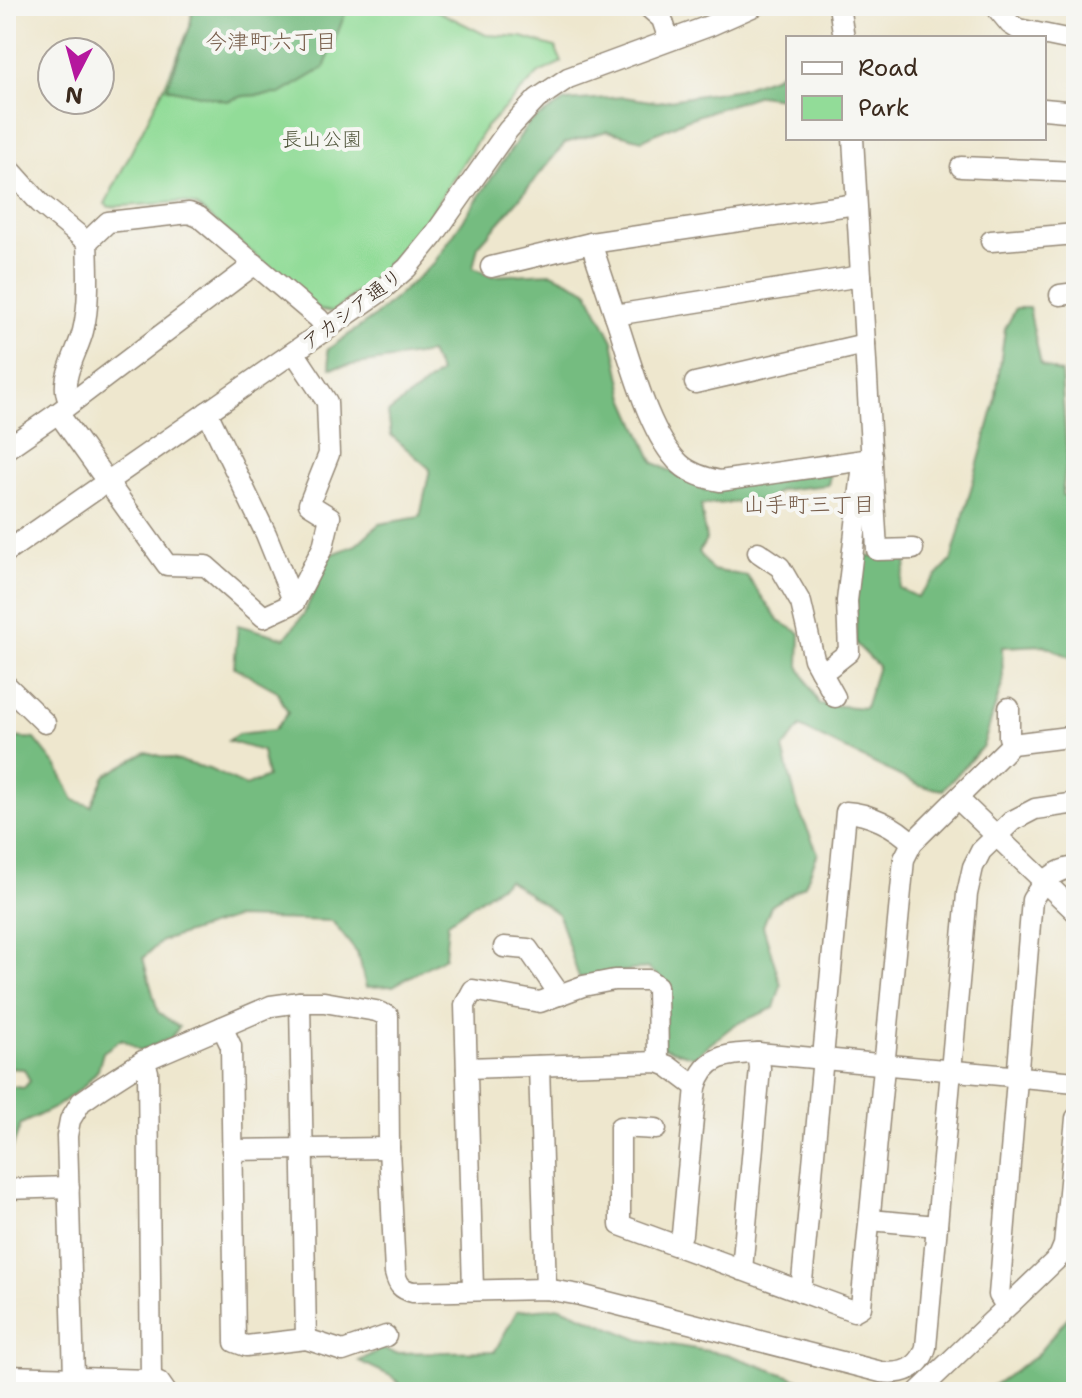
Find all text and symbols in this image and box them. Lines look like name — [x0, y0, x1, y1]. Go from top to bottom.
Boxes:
district label: 今津町六丁目 — [205, 27, 337, 56]
north arrow — [36, 36, 116, 116]
legend — [786, 36, 1046, 140]
text: Road — [858, 52, 918, 84]
text: N — [64, 80, 84, 111]
text: Park — [858, 92, 910, 124]
park label: 長山公園 — [282, 126, 362, 152]
street label: アカシア通り — [296, 263, 408, 355]
district label: 山手町三丁目 — [743, 490, 875, 519]

